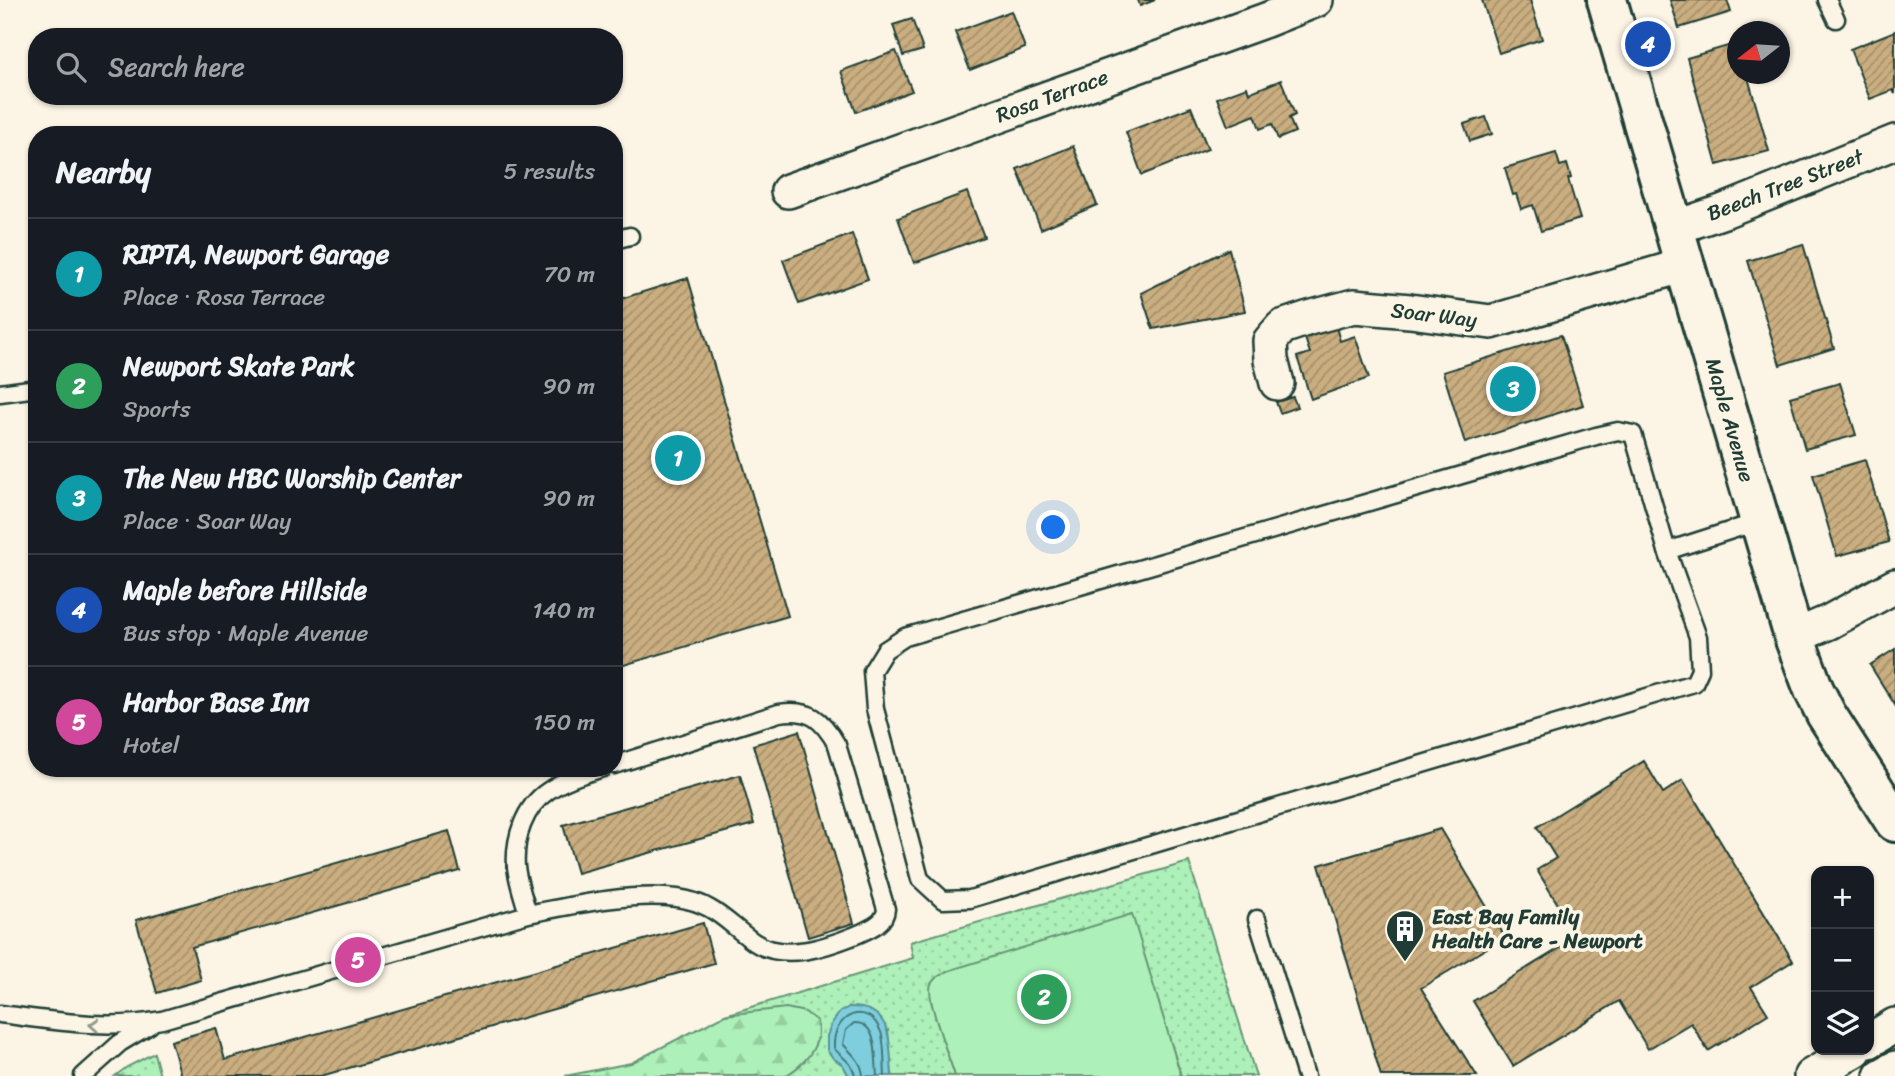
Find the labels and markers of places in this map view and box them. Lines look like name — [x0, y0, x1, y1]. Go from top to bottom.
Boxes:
pin: 4 — [1625, 18, 1671, 70]
pin: 3 — [1490, 363, 1536, 415]
pin: 1 — [655, 432, 701, 484]
place label: East Bay Family Health Care - Newport — [1431, 898, 1643, 960]
building icon: East Bay Family Health Care - Newport — [1384, 908, 1426, 963]
pin: 5 — [335, 934, 381, 986]
pin: 2 — [1021, 971, 1067, 1023]

